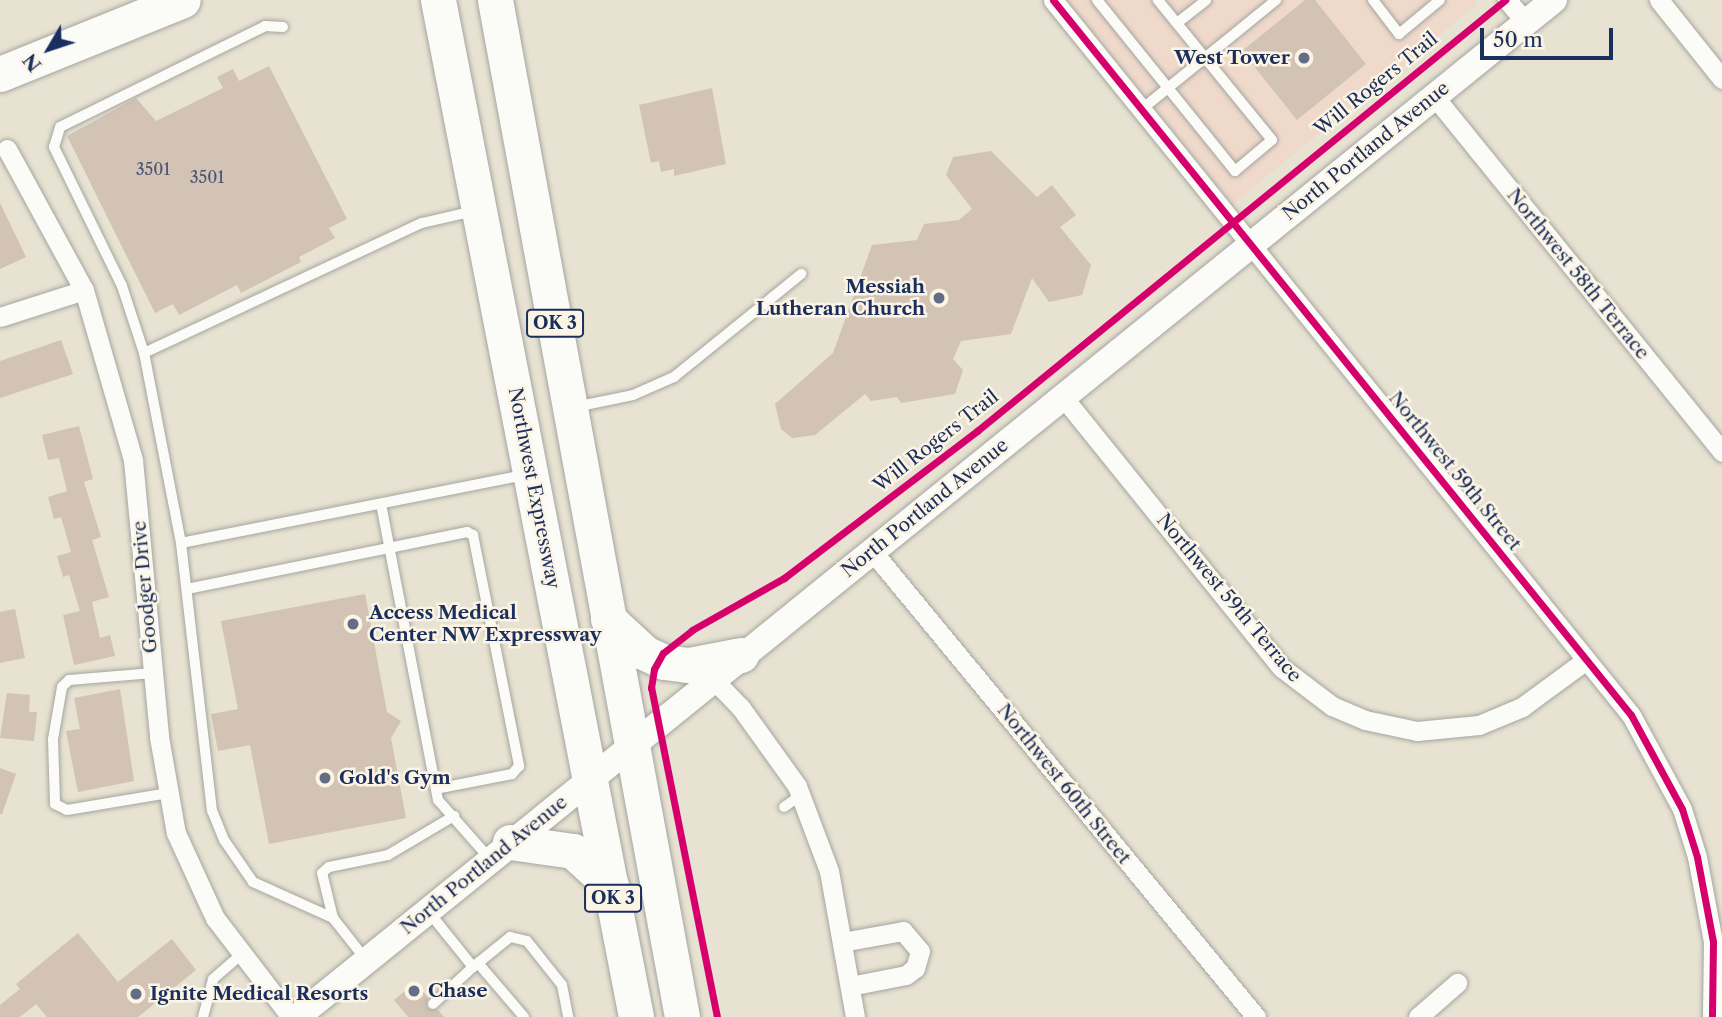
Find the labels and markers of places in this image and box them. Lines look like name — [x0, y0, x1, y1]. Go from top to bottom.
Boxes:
place label: West Tower — [1174, 47, 1290, 69]
marker: West Tower — [1296, 50, 1312, 66]
place label: Messiah Lutheran Church — [756, 276, 925, 320]
marker: Messiah Lutheran Church — [931, 290, 947, 306]
place label: Access Medical Center NW Expressway — [369, 602, 602, 646]
marker: Access Medical Center NW Expressway — [343, 614, 363, 634]
place label: Gold's Gym — [339, 767, 451, 789]
marker: Gold's Gym — [317, 770, 333, 786]
place label: Chase — [428, 980, 487, 1002]
place label: Ignite Medical Resorts — [150, 983, 368, 1005]
marker: Chase — [406, 983, 422, 999]
marker: Ignite Medical Resorts — [128, 986, 144, 1002]

